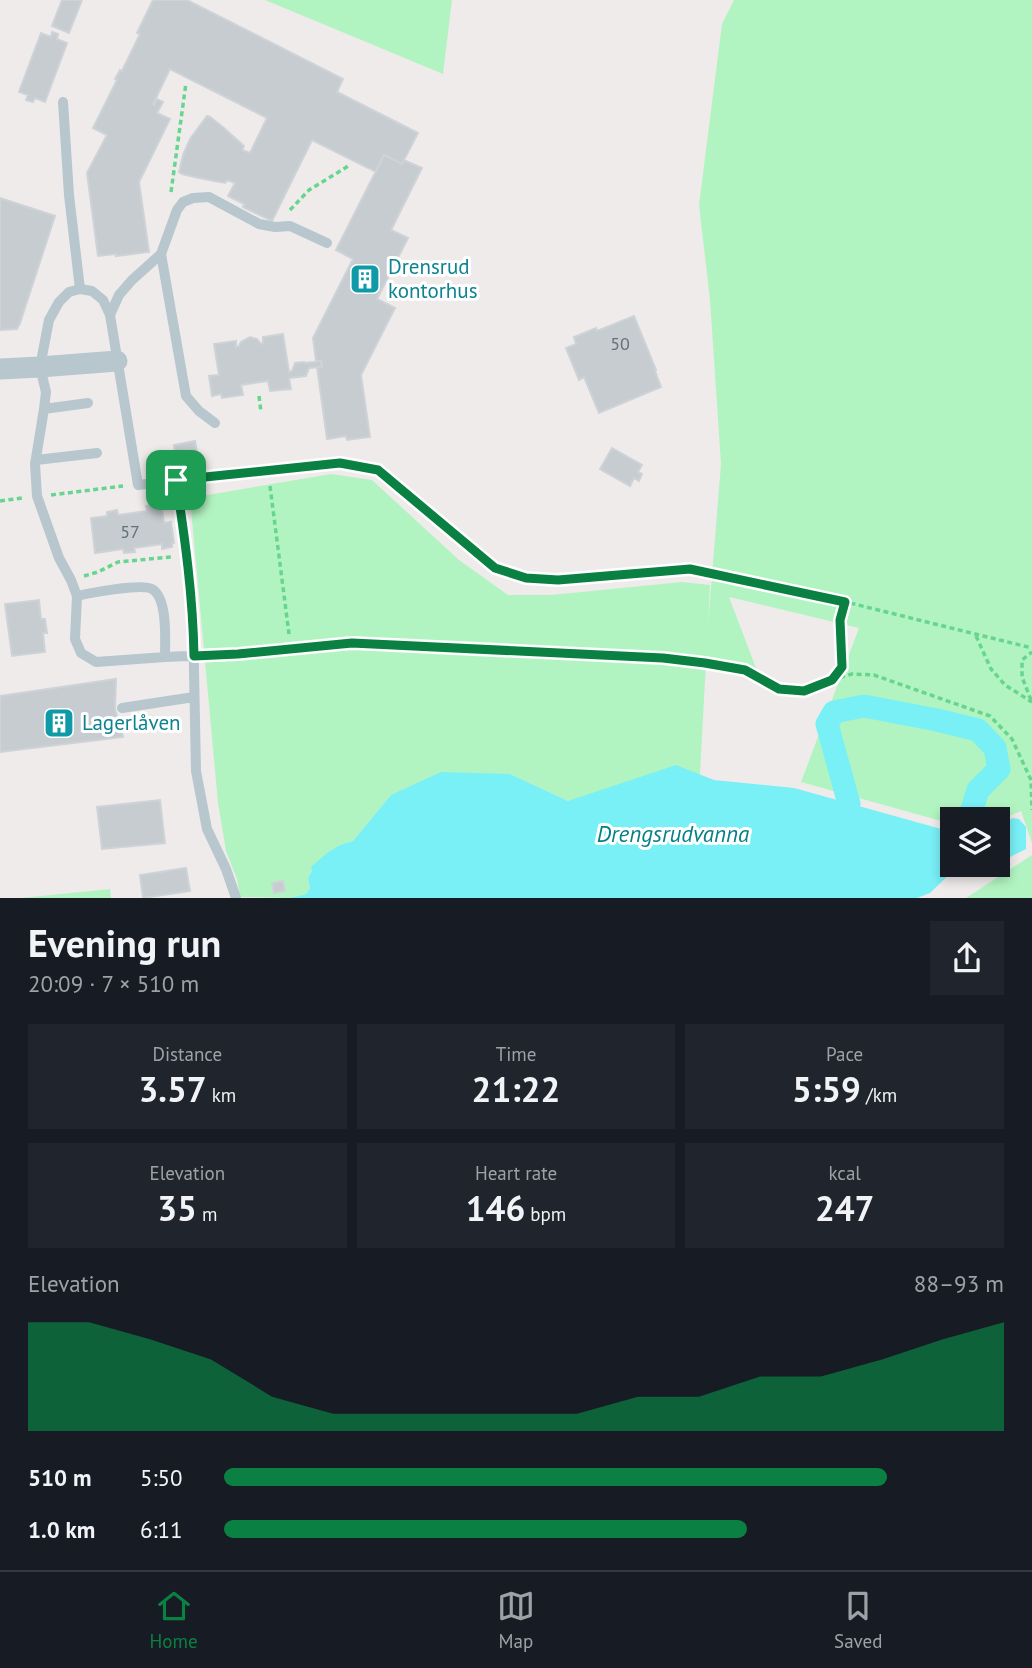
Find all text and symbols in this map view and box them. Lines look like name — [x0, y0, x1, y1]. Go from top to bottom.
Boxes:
place label: Drensrud kontorhus — [388, 253, 477, 304]
building icon: Drensrud kontorhus — [348, 262, 382, 296]
house number: 50 — [610, 332, 630, 355]
pin — [146, 450, 206, 510]
icon: arrive — [157, 461, 195, 499]
house number: 57 — [120, 520, 140, 543]
building icon: Lagerlåven — [42, 706, 76, 740]
place label: Lagerlåven — [82, 709, 181, 736]
map controls — [940, 807, 1010, 877]
button: layers — [940, 807, 1010, 877]
water label: Drengsrudvanna — [597, 819, 749, 848]
text: Evening run — [28, 918, 221, 967]
button: share — [930, 921, 1004, 995]
text: 20:09 · 7 × 510 m — [28, 969, 199, 998]
text: Distance — [153, 1042, 222, 1066]
text: Time — [496, 1042, 536, 1066]
text: Pace — [826, 1042, 863, 1066]
text: 3.57 — [138, 1066, 207, 1112]
text: 21:22 — [472, 1066, 560, 1112]
text: 5:59 — [792, 1066, 861, 1112]
text: km — [207, 1083, 236, 1107]
text: /km — [861, 1083, 897, 1107]
text: Elevation — [149, 1161, 225, 1185]
text: Heart rate — [475, 1161, 557, 1185]
text: kcal — [828, 1161, 861, 1185]
text: 35 — [157, 1185, 197, 1231]
text: 146 — [466, 1185, 525, 1231]
text: 247 — [815, 1185, 874, 1231]
text: m — [197, 1202, 217, 1226]
text: bpm — [525, 1202, 566, 1226]
text: Elevation — [28, 1269, 120, 1298]
text: 88–93 m — [914, 1269, 1004, 1298]
text: 510 m — [28, 1463, 91, 1492]
text: 5:50 — [140, 1463, 183, 1492]
text: 1.0 km — [28, 1515, 95, 1544]
text: 6:11 — [140, 1515, 183, 1544]
tab: Home — [150, 1587, 198, 1653]
tab: Map — [497, 1587, 535, 1653]
tab: Saved — [834, 1587, 882, 1653]

